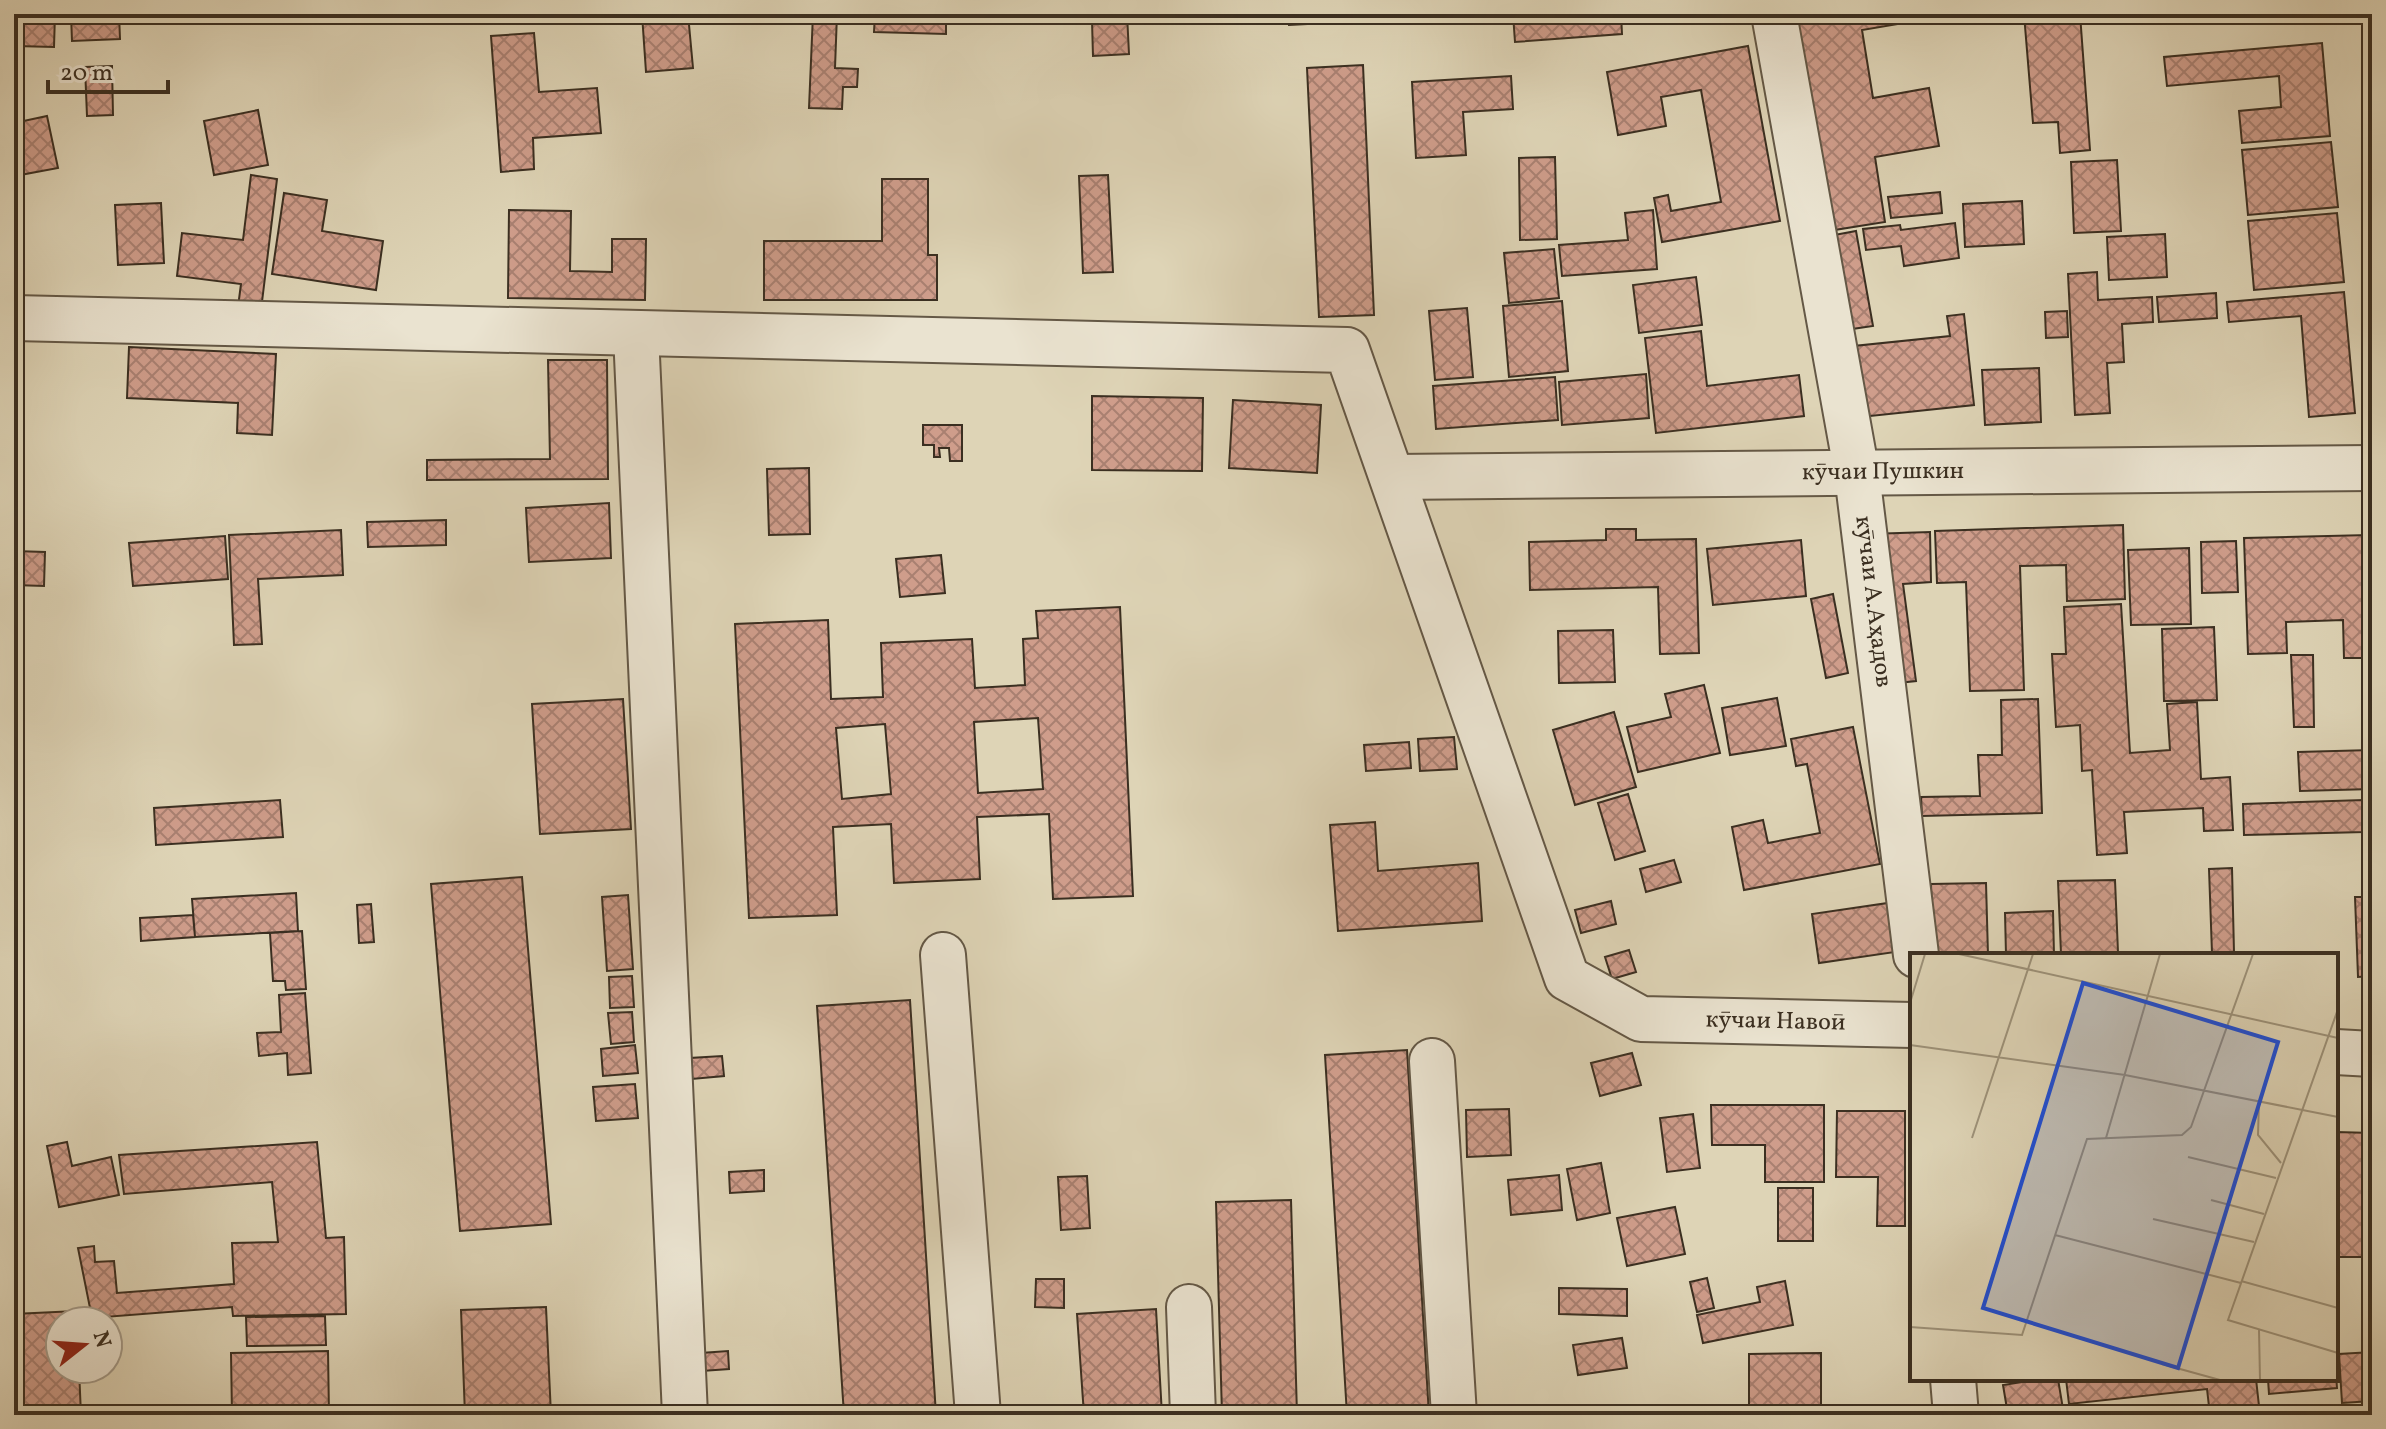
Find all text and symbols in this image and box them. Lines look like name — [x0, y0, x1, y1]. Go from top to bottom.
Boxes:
scale bar — [48, 44, 168, 94]
text: 20 m — [60, 57, 113, 91]
street label: кӯчаи Пушкин — [1802, 455, 1964, 490]
street label: кӯчаи А.Аҳадов — [1845, 514, 1900, 689]
inset map — [1910, 953, 2338, 1381]
street label: кӯчаи Навоӣ — [1705, 1003, 1846, 1041]
north arrow — [44, 1305, 124, 1385]
text: N — [84, 1328, 118, 1352]

